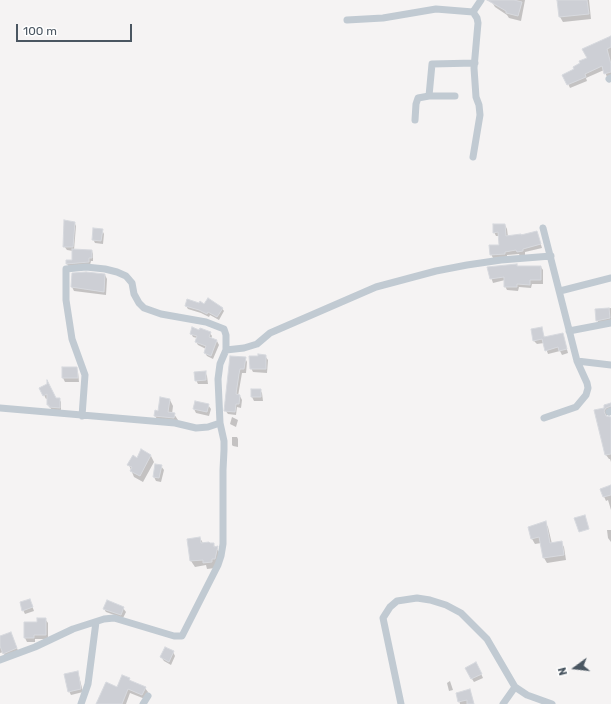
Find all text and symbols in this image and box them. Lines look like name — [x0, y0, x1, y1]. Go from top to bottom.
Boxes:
scale bar — [18, 16, 134, 42]
text: 100 m — [23, 24, 57, 38]
north arrow — [555, 648, 595, 688]
text: N — [556, 666, 570, 677]

